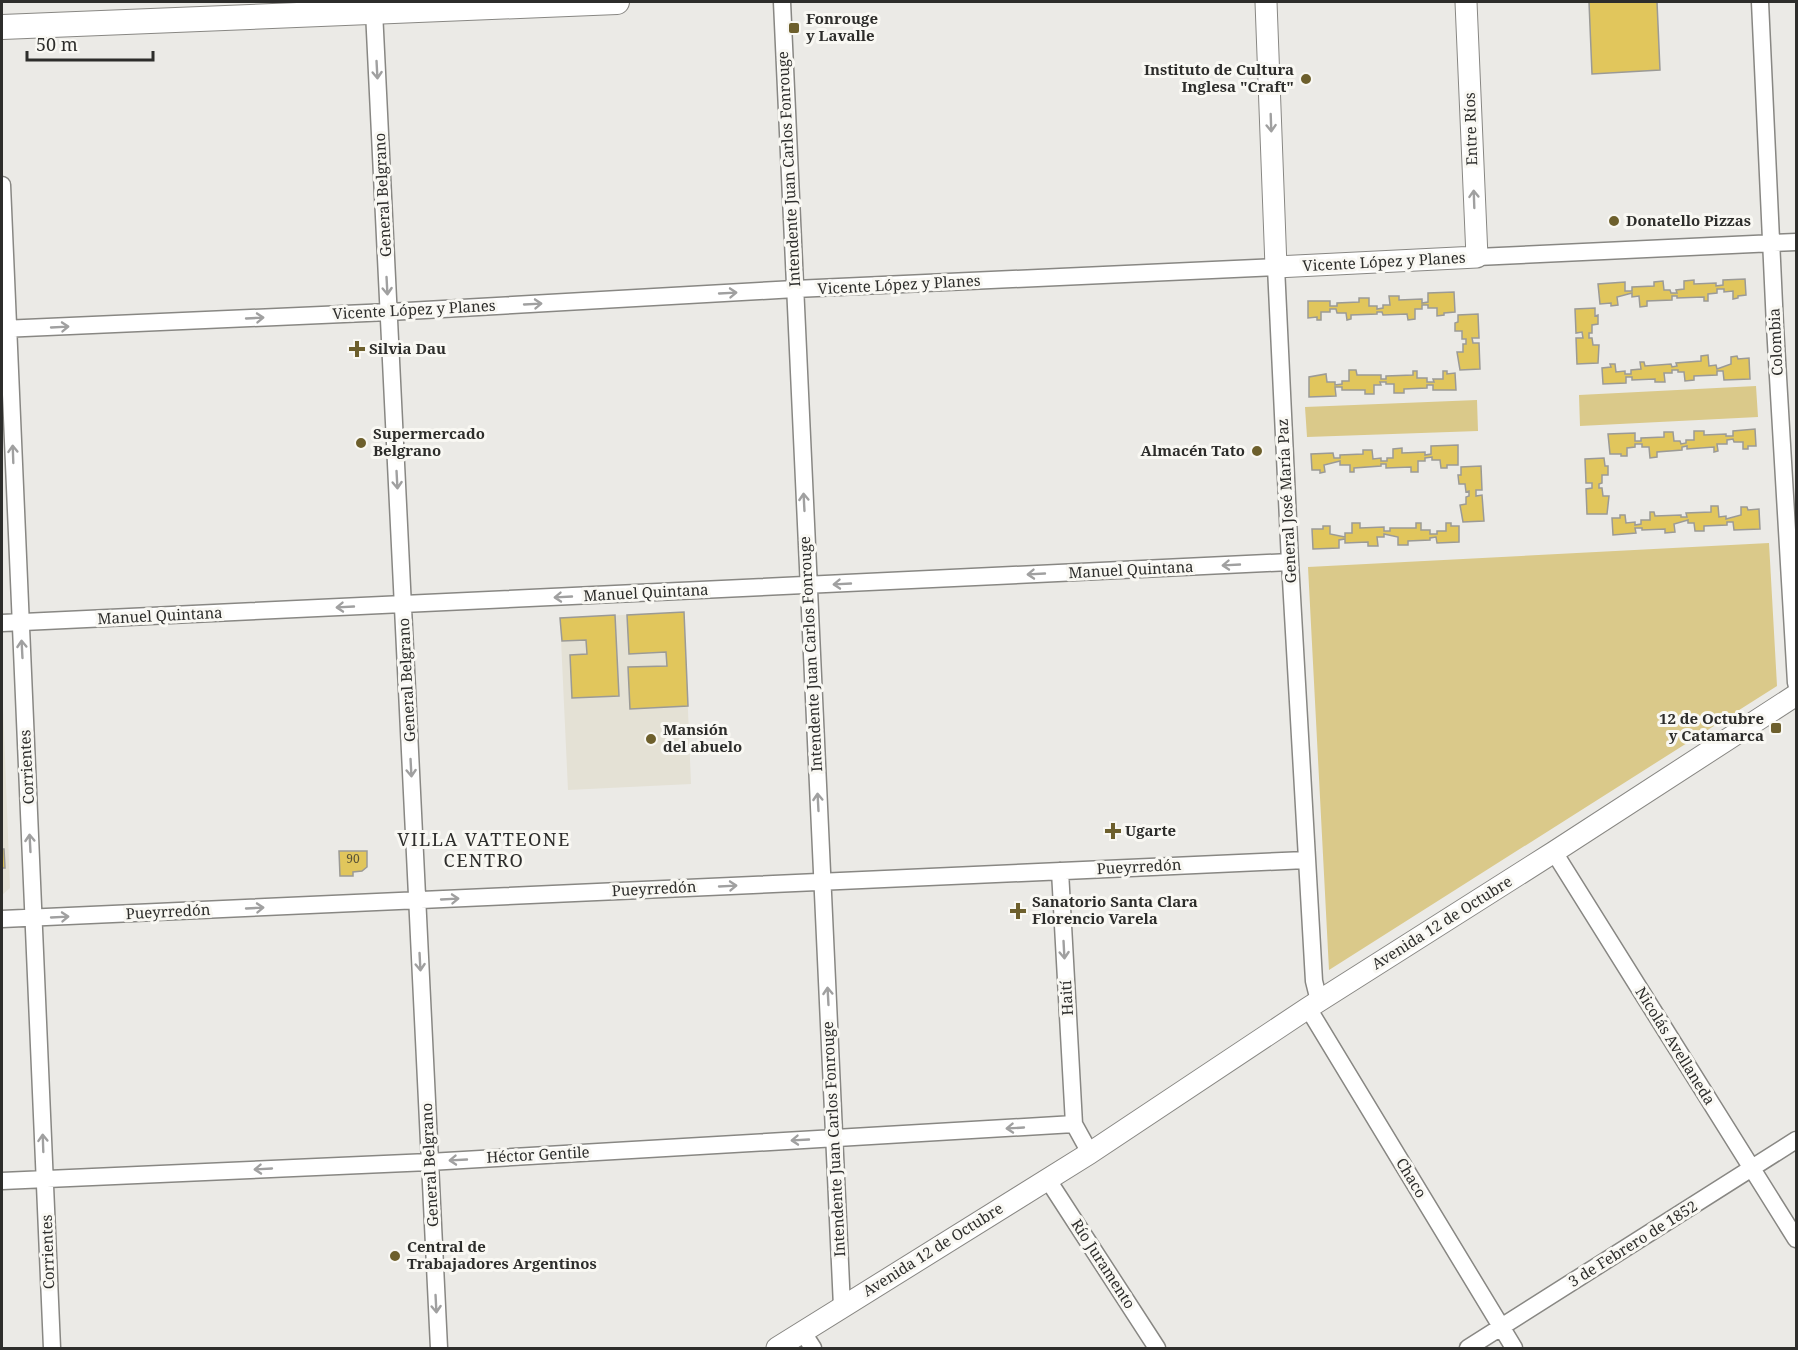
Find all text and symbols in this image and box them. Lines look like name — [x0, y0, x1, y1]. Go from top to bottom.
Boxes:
place label: Fonrouge y Lavalle — [806, 8, 878, 45]
marker: Fonrouge y Lavalle — [787, 21, 801, 35]
scale bar — [27, 24, 153, 62]
text: 50 m — [36, 32, 78, 56]
street label: Intendente Juan Carlos Fonrouge — [772, 51, 804, 287]
one-way arrow — [371, 59, 382, 79]
place label: Instituto de Cultura Inglesa "Craft" — [1144, 59, 1294, 96]
marker: Instituto de Cultura Inglesa "Craft" — [1299, 72, 1313, 86]
street label: Entre Ríos — [1459, 92, 1481, 166]
one-way arrow — [1265, 112, 1276, 132]
street label: General Belgrano — [369, 132, 395, 258]
one-way arrow — [1469, 190, 1480, 210]
place label: Donatello Pizzas — [1626, 210, 1751, 230]
marker: Donatello Pizzas — [1607, 214, 1621, 228]
street label: Vicente López y Planes — [1302, 247, 1466, 275]
street label: Vicente López y Planes — [817, 270, 981, 298]
one-way arrow — [382, 275, 393, 295]
one-way arrow — [718, 288, 738, 299]
street label: Vicente López y Planes — [332, 295, 496, 323]
one-way arrow — [523, 298, 543, 309]
street label: Colombia — [1763, 308, 1787, 376]
one-way arrow — [244, 312, 264, 324]
one-way arrow — [49, 321, 69, 332]
place label: Silvia Dau — [369, 338, 446, 358]
marker: Silvia Dau — [350, 342, 364, 356]
street label: General José María Paz — [1272, 418, 1300, 584]
place label: Supermercado Belgrano — [373, 423, 485, 460]
marker: Supermercado Belgrano — [354, 436, 368, 450]
place label: Almacén Tato — [1141, 440, 1245, 460]
one-way arrow — [8, 444, 19, 464]
marker: Almacén Tato — [1250, 444, 1264, 458]
one-way arrow — [392, 470, 403, 490]
one-way arrow — [799, 492, 810, 512]
street label: Intendente Juan Carlos Fonrouge — [794, 536, 826, 772]
street label: Manuel Quintana — [1068, 556, 1194, 582]
one-way arrow — [1222, 560, 1242, 571]
one-way arrow — [1027, 569, 1047, 580]
one-way arrow — [832, 578, 852, 589]
street label: Manuel Quintana — [583, 579, 709, 605]
one-way arrow — [553, 591, 573, 602]
street label: Manuel Quintana — [97, 602, 223, 628]
one-way arrow — [336, 602, 356, 613]
street label: General Belgrano — [393, 617, 419, 743]
one-way arrow — [16, 639, 27, 659]
place label: 12 de Octubre y Catamarca — [1659, 708, 1764, 745]
place label: Mansión del abuelo — [663, 719, 742, 756]
marker: 12 de Octubre y Catamarca — [1769, 721, 1783, 735]
street label: Corrientes — [14, 729, 38, 805]
marker: Mansión del abuelo — [644, 732, 658, 746]
one-way arrow — [406, 757, 417, 777]
one-way arrow — [813, 792, 824, 812]
place label: Ugarte — [1125, 820, 1176, 840]
marker: Ugarte — [1106, 824, 1120, 838]
district label: VILLA VATTEONE CENTRO — [397, 827, 571, 872]
one-way arrow — [25, 834, 36, 854]
house number: 90 — [346, 850, 360, 867]
street label: Pueyrredón — [1096, 854, 1182, 878]
street label: Avenida 12 de Octubre — [1368, 871, 1515, 974]
street label: Pueyrredón — [611, 876, 697, 900]
one-way arrow — [718, 880, 738, 892]
place label: Sanatorio Santa Clara Florencio Varela — [1032, 891, 1198, 928]
one-way arrow — [439, 893, 459, 904]
street label: Pueyrredón — [125, 899, 211, 923]
one-way arrow — [244, 902, 264, 913]
marker: Sanatorio Santa Clara Florencio Varela — [1009, 902, 1027, 920]
one-way arrow — [49, 911, 69, 922]
one-way arrow — [1059, 940, 1070, 960]
one-way arrow — [415, 952, 426, 972]
street label: Haití — [1055, 980, 1077, 1016]
street label: Nicolás Avellaneda — [1631, 983, 1720, 1108]
one-way arrow — [822, 987, 833, 1007]
street label: Intendente Juan Carlos Fonrouge — [817, 1021, 849, 1257]
street label: General Belgrano — [416, 1102, 442, 1228]
one-way arrow — [1006, 1122, 1026, 1133]
one-way arrow — [38, 1134, 49, 1154]
one-way arrow — [790, 1135, 810, 1146]
street label: Héctor Gentile — [486, 1141, 590, 1167]
street label: Chaco — [1392, 1154, 1432, 1201]
one-way arrow — [449, 1155, 469, 1166]
one-way arrow — [254, 1164, 274, 1175]
street label: 3 de Febrero de 1852 — [1564, 1195, 1701, 1291]
street label: Avenida 12 de Octubre — [859, 1198, 1006, 1301]
street label: Corrientes — [36, 1214, 58, 1290]
street label: Río Juramento — [1067, 1215, 1140, 1312]
place label: Central de Trabajadores Argentinos — [407, 1236, 597, 1273]
marker: Central de Trabajadores Argentinos — [388, 1249, 402, 1263]
one-way arrow — [431, 1294, 442, 1314]

